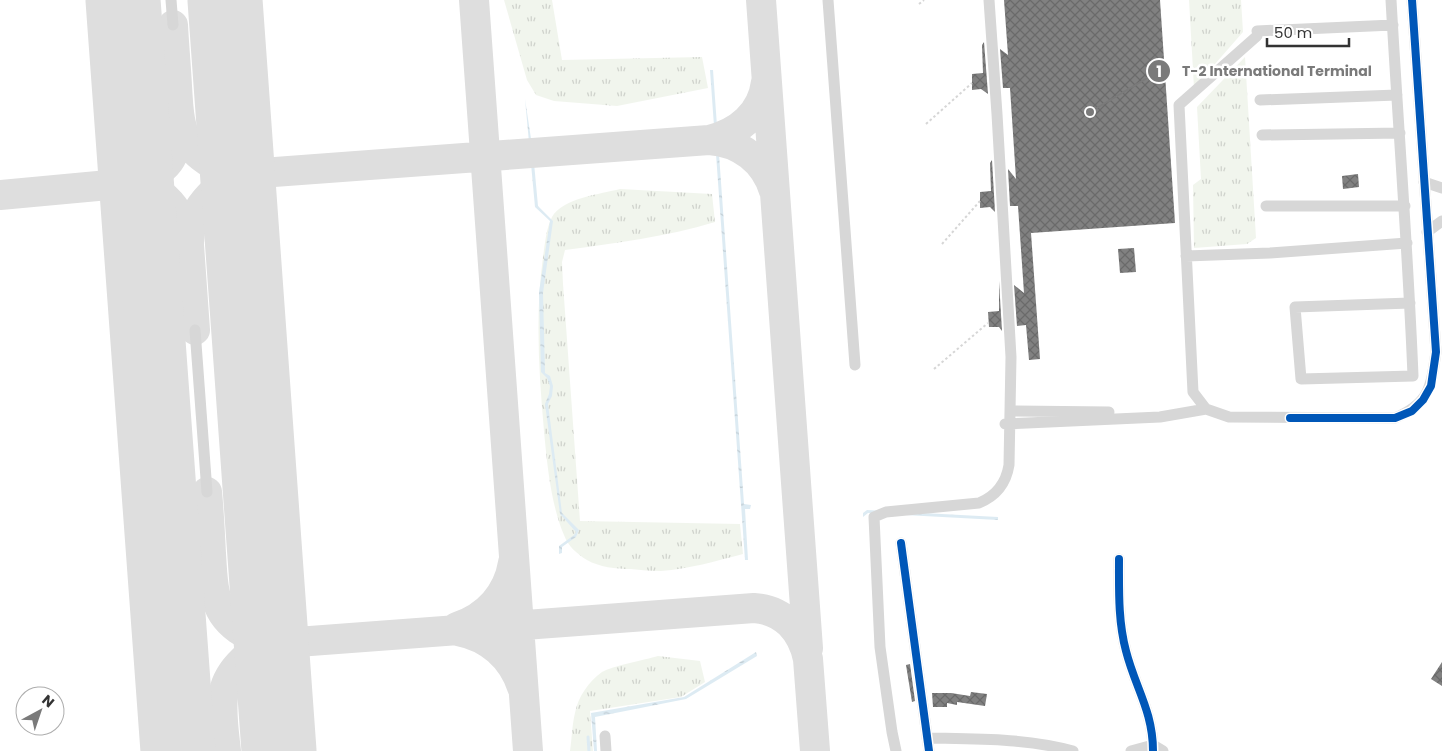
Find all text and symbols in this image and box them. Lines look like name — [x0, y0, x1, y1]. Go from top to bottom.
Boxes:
scale bar — [1267, 15, 1350, 47]
text: 50 m — [1274, 22, 1312, 43]
callout: T-2 International Terminal — [1147, 57, 1382, 86]
text: 1 — [1156, 61, 1162, 82]
text: T-2 International Terminal — [1182, 61, 1372, 81]
north arrow — [15, 686, 65, 736]
text: N — [38, 690, 59, 712]

